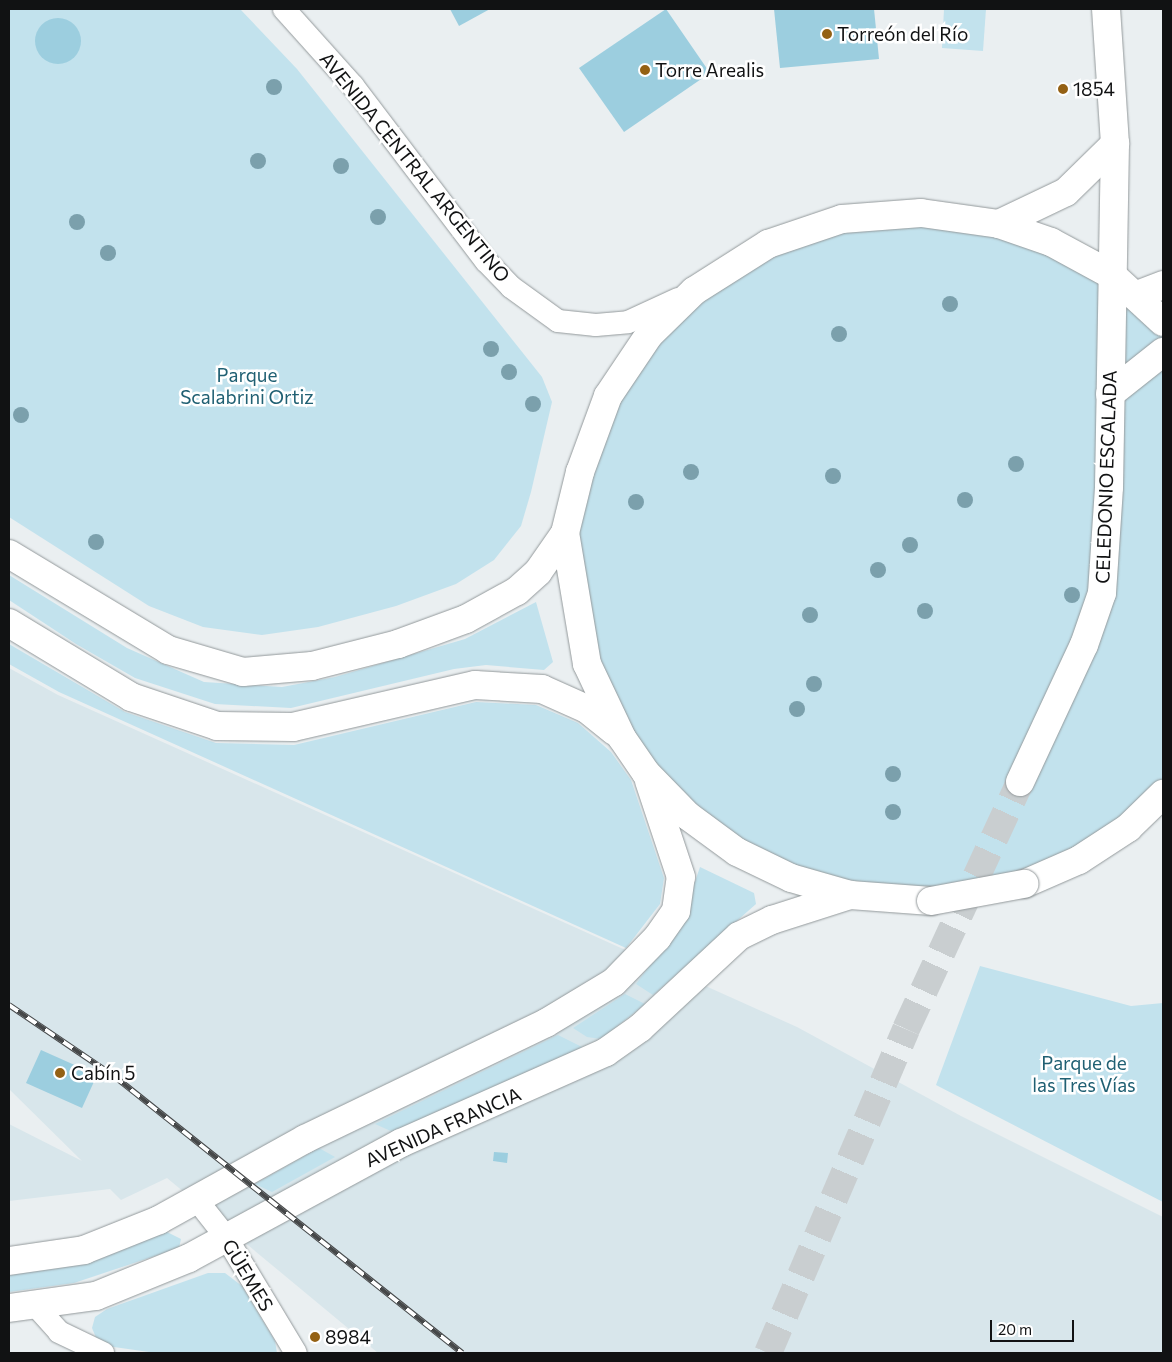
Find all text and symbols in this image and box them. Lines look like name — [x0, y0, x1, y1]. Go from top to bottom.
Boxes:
place label: Torreón del Río — [837, 23, 968, 45]
marker: Torreón del Río — [821, 28, 833, 40]
street label: AVENIDA CENTRAL ARGENTINO — [315, 47, 515, 287]
place label: Torre Arealis — [655, 59, 764, 81]
marker: Torre Arealis — [639, 64, 651, 76]
place label: 1854 — [1073, 78, 1115, 100]
marker: 1854 — [1057, 83, 1069, 95]
park label: Parque Scalabrini Ortiz — [180, 364, 314, 408]
street label: CELEDONIO ESCALADA — [1091, 370, 1121, 584]
park label: Parque de las Tres Vías — [1032, 1052, 1136, 1096]
place label: Cabín 5 — [71, 1062, 136, 1084]
marker: Cabín 5 — [53, 1066, 67, 1080]
street label: AVENIDA FRANCIA — [361, 1082, 525, 1172]
street label: GÜEMES — [218, 1235, 278, 1315]
scale bar — [992, 1310, 1076, 1342]
text: 20 m — [998, 1320, 1032, 1338]
place label: 8984 — [325, 1326, 371, 1348]
marker: 8984 — [309, 1331, 321, 1343]

